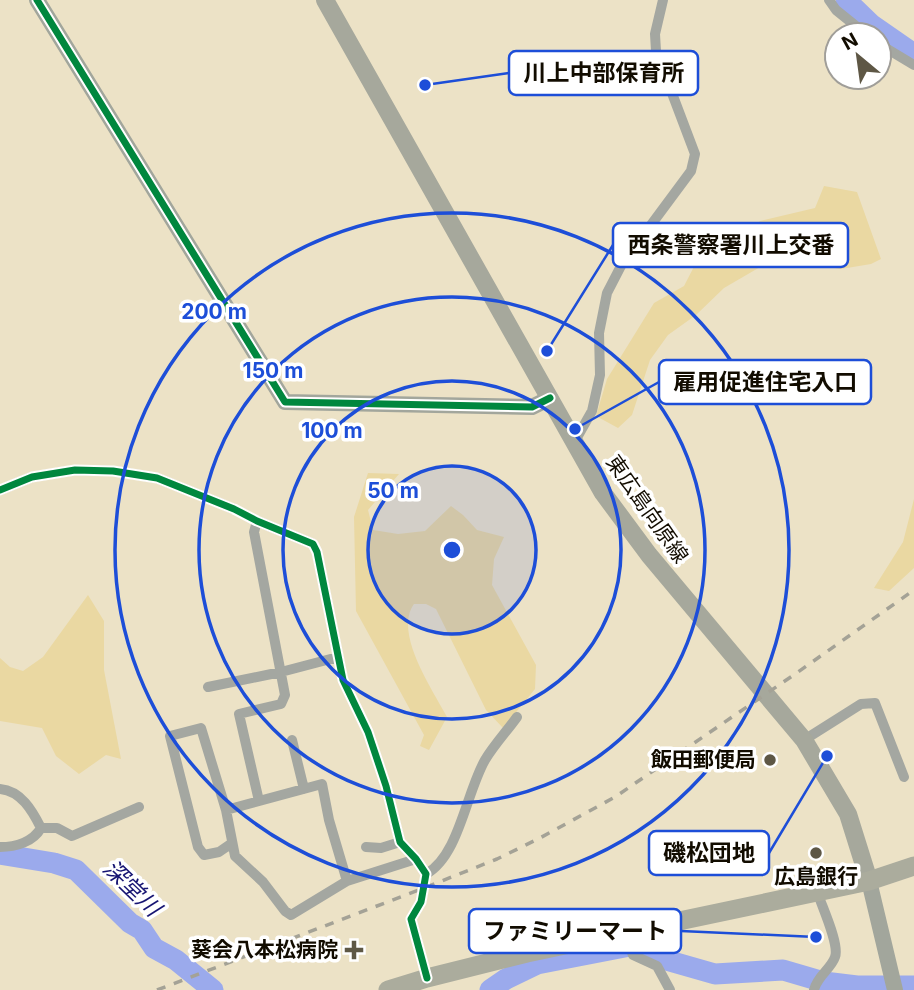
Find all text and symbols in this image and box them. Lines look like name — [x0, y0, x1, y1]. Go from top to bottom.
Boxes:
north arrow — [823, 21, 893, 91]
text: N — [838, 28, 862, 55]
callout: 川上中部保育所 — [509, 51, 698, 95]
text: 川上中部保育所 — [524, 59, 685, 87]
callout: 西条警察署川上交番 — [613, 223, 848, 267]
text: 西条警察署川上交番 — [628, 231, 835, 259]
text: 200 m — [181, 299, 247, 324]
text: 150 m — [243, 358, 303, 383]
callout: 雇用促進住宅入口 — [659, 360, 871, 404]
text: 雇用促進住宅入口 — [673, 368, 857, 396]
text: 100 m — [301, 418, 363, 443]
street label: 東広島向原線 — [601, 450, 694, 567]
text: 50 m — [367, 478, 419, 503]
centre of rings — [440, 538, 464, 562]
place label: 飯田郵便局 — [650, 747, 756, 772]
marker: 飯田郵便局 — [762, 752, 778, 768]
callout: 磯松団地 — [649, 831, 769, 875]
text: 磯松団地 — [663, 839, 755, 867]
marker: 広島銀行 — [808, 845, 824, 861]
water label: 深堂川 — [97, 854, 169, 924]
place label: 広島銀行 — [774, 864, 858, 889]
callout: ファミリーマート — [469, 909, 681, 953]
text: ファミリーマート — [483, 917, 667, 945]
place label: 葵会八本松病院 — [191, 937, 338, 962]
marker: 葵会八本松病院 — [344, 940, 364, 960]

